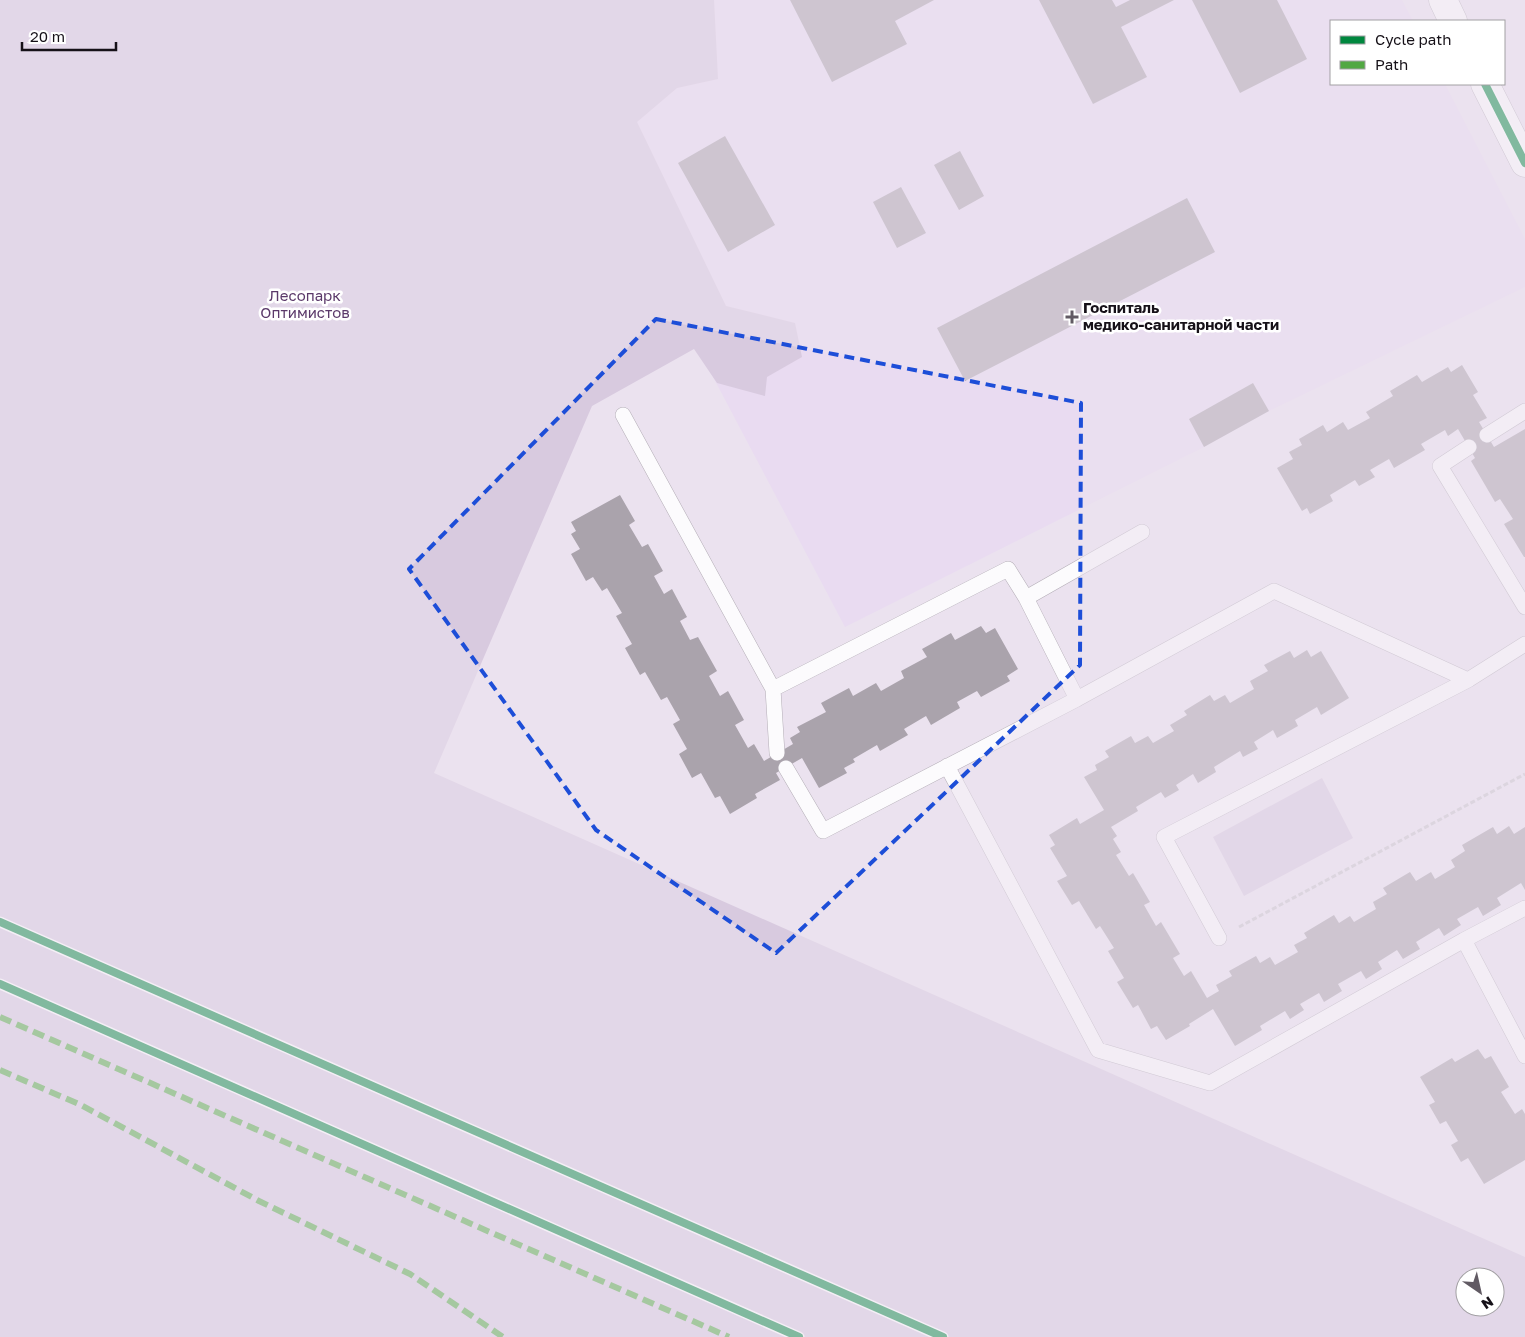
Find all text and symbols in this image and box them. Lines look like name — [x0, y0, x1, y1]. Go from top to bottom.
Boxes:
scale bar — [22, 20, 116, 52]
legend — [1330, 20, 1505, 85]
text: 20 m — [30, 27, 65, 45]
text: Cycle path — [1375, 30, 1451, 48]
text: Path — [1375, 55, 1408, 73]
park label: Лесопарк Оптимистов — [260, 286, 350, 321]
place label: Госпиталь медико-санитарной части — [1083, 298, 1279, 333]
marker: Госпиталь медико-санитарной части — [1065, 310, 1079, 324]
north arrow — [1455, 1267, 1505, 1317]
text: N — [1478, 1293, 1497, 1313]

